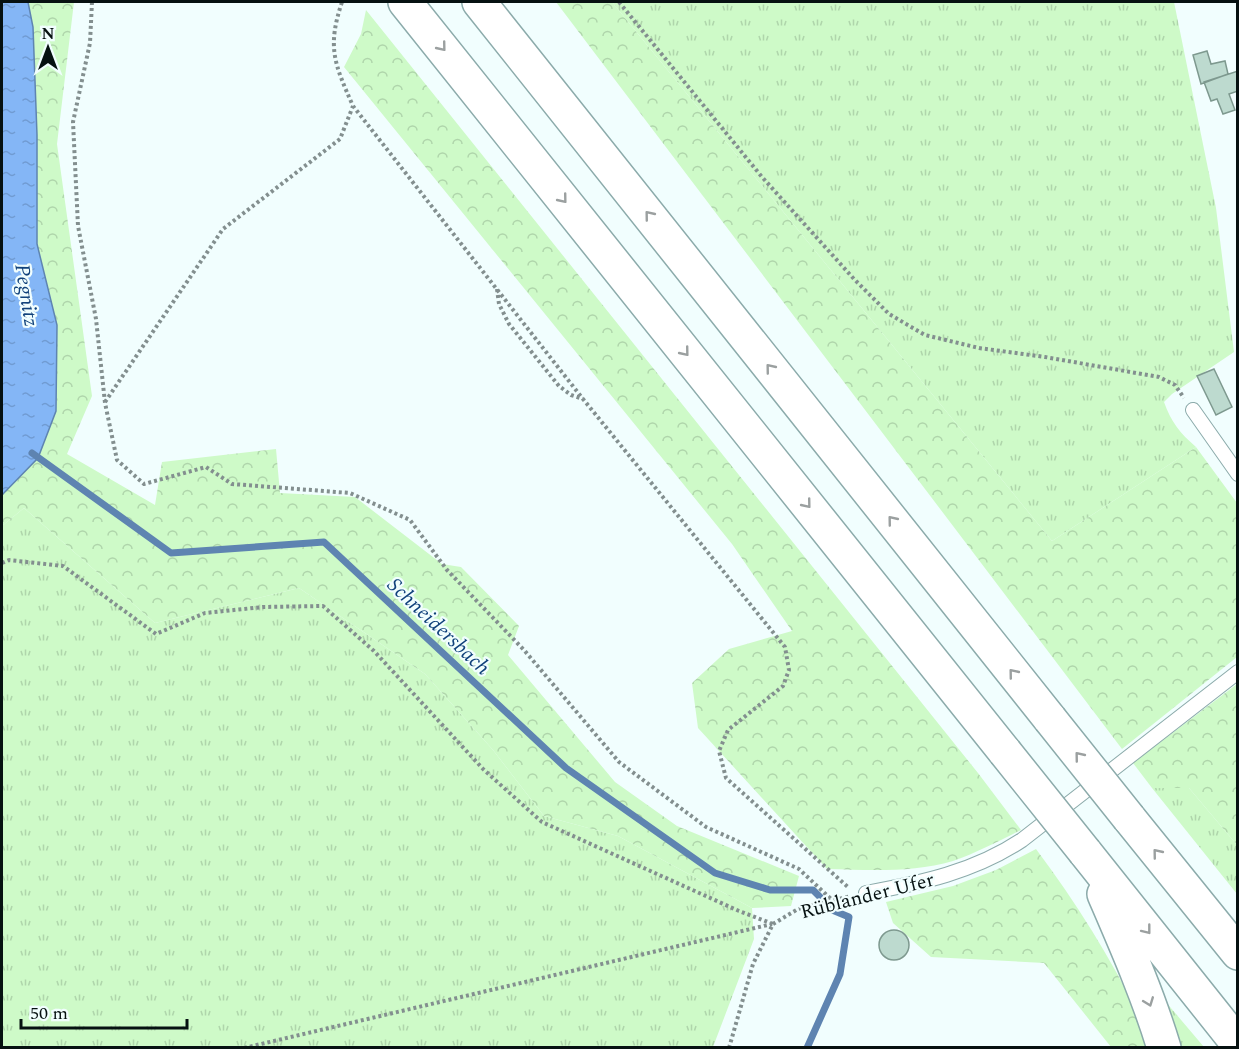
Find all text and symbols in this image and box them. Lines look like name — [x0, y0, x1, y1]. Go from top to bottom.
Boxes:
north arrow — [18, 18, 78, 78]
text: N — [41, 22, 55, 46]
one-way arrow — [434, 40, 445, 51]
one-way arrow — [556, 193, 567, 204]
one-way arrow — [646, 211, 657, 222]
water label: Pegnitz — [5, 262, 47, 329]
one-way arrow — [678, 345, 689, 356]
one-way arrow — [767, 363, 778, 374]
one-way arrow — [800, 497, 811, 508]
one-way arrow — [888, 516, 899, 527]
water label: Schneidersbach — [379, 570, 497, 683]
one-way arrow — [1010, 669, 1021, 680]
one-way arrow — [1076, 751, 1087, 762]
one-way arrow — [1154, 848, 1165, 859]
street label: Rüblander Ufer — [797, 865, 937, 927]
one-way arrow — [1140, 923, 1151, 934]
scale bar — [21, 992, 188, 1030]
one-way arrow — [1142, 996, 1155, 1006]
text: 50 m — [30, 1000, 68, 1027]

